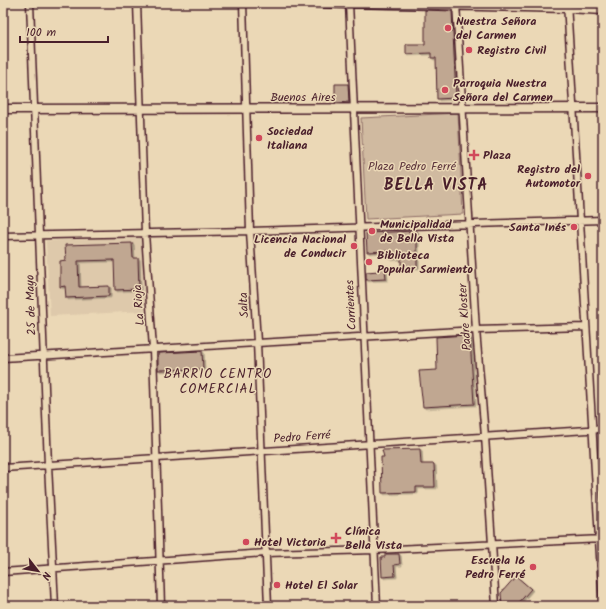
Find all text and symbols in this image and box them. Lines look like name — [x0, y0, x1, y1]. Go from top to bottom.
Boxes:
place label: Nuestra Señora del Carmen — [456, 12, 536, 45]
scale bar — [20, 18, 108, 44]
text: 100 m — [26, 23, 57, 42]
marker: Nuestra Señora del Carmen — [443, 23, 453, 33]
place label: Registro Civil — [477, 41, 547, 60]
marker: Registro Civil — [464, 45, 474, 55]
place label: Parroquia Nuestra Señora del Carmen — [453, 74, 553, 107]
marker: Parroquia Nuestra Señora del Carmen — [440, 85, 450, 95]
street label: Buenos Aires — [270, 88, 336, 107]
place label: Sociedad Italiana — [267, 122, 314, 155]
marker: Sociedad Italiana — [254, 133, 264, 143]
place label: Plaza — [483, 146, 511, 165]
marker: Plaza — [468, 149, 480, 161]
park label: Plaza Pedro Ferré — [368, 157, 457, 176]
place label: Registro del Automotor — [517, 160, 581, 193]
marker: Registro del Automotor — [583, 171, 593, 181]
district label: BELLA VISTA — [384, 173, 488, 198]
place label: Municipalidad de Bella Vista — [380, 215, 454, 248]
place label: Santa Inés — [509, 218, 566, 237]
marker: Santa Inés — [569, 222, 579, 232]
marker: Municipalidad de Bella Vista — [367, 226, 377, 236]
place label: Licencia Nacional de Conducir — [254, 230, 347, 263]
marker: Licencia Nacional de Conducir — [349, 241, 359, 251]
place label: Biblioteca Popular Sarmiento — [377, 246, 474, 279]
marker: Biblioteca Popular Sarmiento — [364, 257, 374, 267]
street label: 25 de Mayo — [20, 274, 42, 336]
street label: Corrientes — [340, 279, 362, 331]
street label: Padre Kloster — [453, 282, 477, 351]
street label: La Rioja — [128, 284, 150, 326]
street label: Salta — [234, 292, 254, 318]
district label: BARRIO CENTRO COMERCIAL — [164, 364, 272, 400]
street label: Pedro Ferré — [273, 425, 332, 448]
place label: Clínica Bella Vista — [345, 522, 402, 555]
marker: Clínica Bella Vista — [330, 532, 342, 544]
place label: Hotel Victoria — [254, 533, 326, 552]
marker: Hotel Victoria — [241, 537, 251, 547]
north arrow — [18, 551, 58, 591]
place label: Escuela 16 Pedro Ferré — [465, 551, 526, 584]
marker: Escuela 16 Pedro Ferré — [528, 562, 538, 572]
text: N — [36, 568, 55, 583]
place label: Hotel El Solar — [285, 576, 358, 595]
marker: Hotel El Solar — [272, 580, 282, 590]

